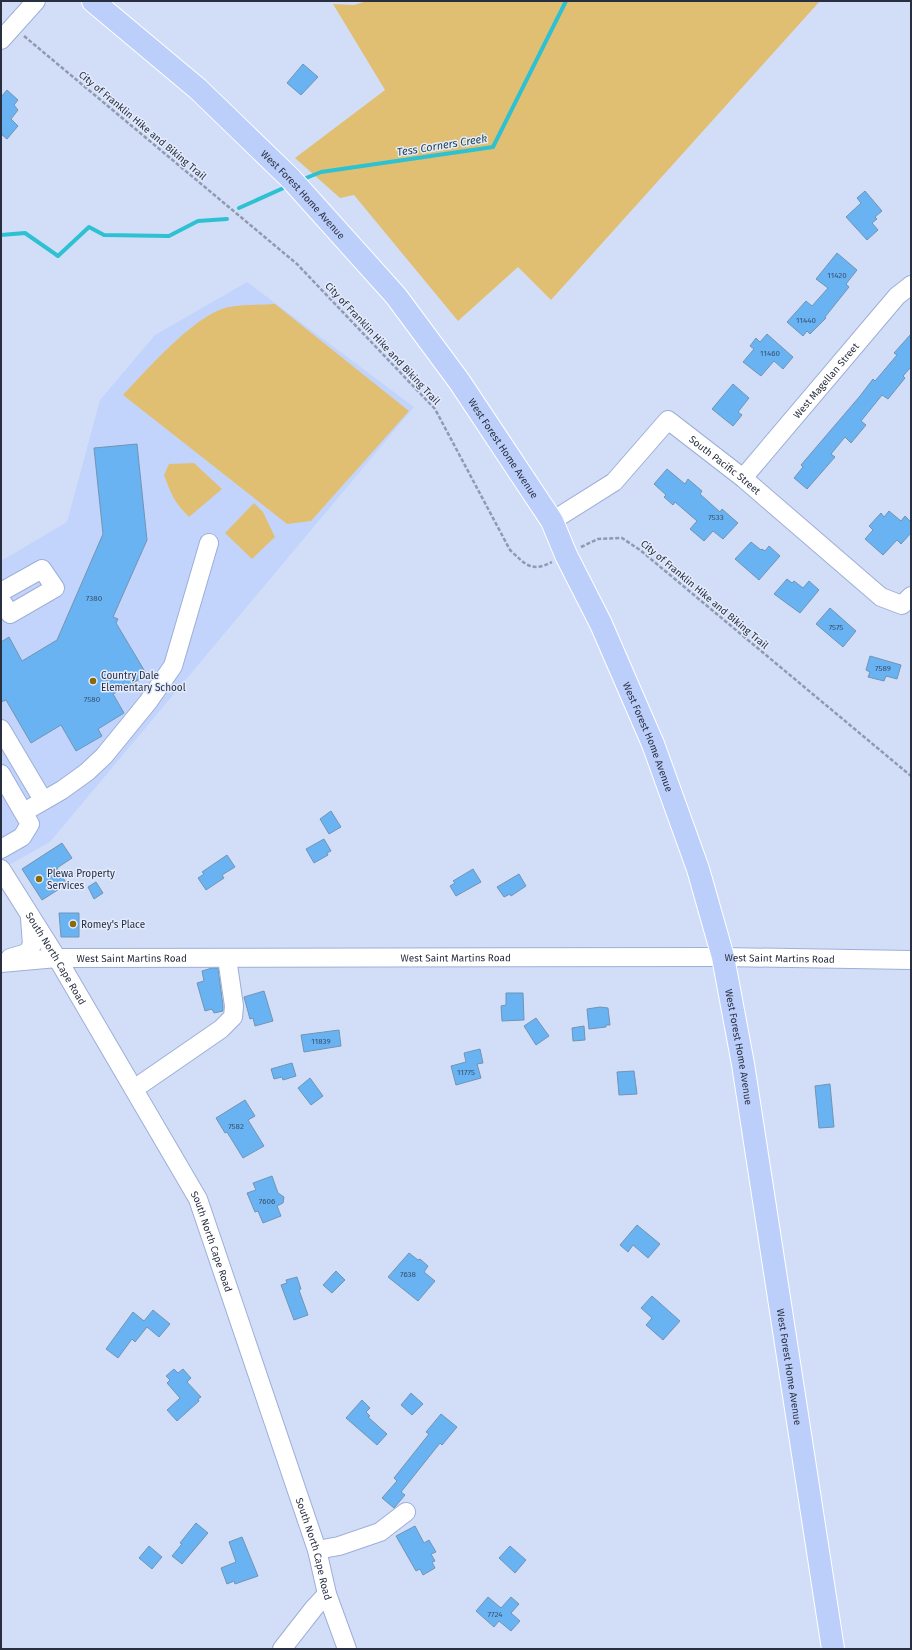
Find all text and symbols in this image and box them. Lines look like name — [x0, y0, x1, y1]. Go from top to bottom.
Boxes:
street label: City of Franklin Hike and Biking Trail — [76, 69, 209, 183]
water label: Tess Corners Creek — [396, 132, 488, 159]
street label: West Forest Home Avenue — [258, 148, 347, 242]
house number: 11420 — [827, 271, 847, 280]
street label: City of Franklin Hike and Biking Trail — [322, 280, 442, 407]
house number: 11440 — [796, 316, 816, 325]
street label: West Magellan Street — [791, 340, 862, 421]
house number: 11460 — [760, 349, 780, 358]
street label: West Forest Home Avenue — [465, 396, 540, 501]
street label: South Pacific Street — [686, 434, 763, 498]
house number: 7533 — [708, 513, 724, 522]
street label: City of Franklin Hike and Biking Trail — [638, 538, 771, 652]
house number: 7380 — [86, 594, 103, 603]
house number: 7575 — [829, 623, 843, 632]
house number: 7589 — [875, 664, 891, 673]
place label: Country Dale Elementary School — [101, 670, 186, 694]
marker: Country Dale Elementary School — [88, 676, 98, 686]
street label: West Forest Home Avenue — [620, 680, 675, 794]
house number: 7580 — [84, 695, 101, 704]
place label: Plewa Property Services — [47, 868, 115, 892]
marker: Plewa Property Services — [34, 874, 44, 884]
street label: South North Cape Road — [23, 910, 88, 1007]
marker: Romey's Place — [68, 919, 78, 929]
place label: Romey's Place — [81, 919, 145, 931]
street label: West Saint Martins Road — [401, 952, 511, 964]
street label: West Saint Martins Road — [725, 952, 835, 966]
street label: West Saint Martins Road — [77, 953, 187, 965]
street label: West Forest Home Avenue — [722, 988, 754, 1106]
house number: 11839 — [311, 1037, 331, 1046]
house number: 11775 — [457, 1068, 475, 1077]
house number: 7582 — [228, 1122, 244, 1131]
street label: South North Cape Road — [188, 1189, 234, 1294]
house number: 7606 — [259, 1197, 275, 1206]
house number: 7638 — [400, 1270, 417, 1279]
street label: West Forest Home Avenue — [774, 1308, 803, 1426]
street label: South North Cape Road — [293, 1496, 334, 1602]
house number: 7724 — [488, 1610, 503, 1619]

